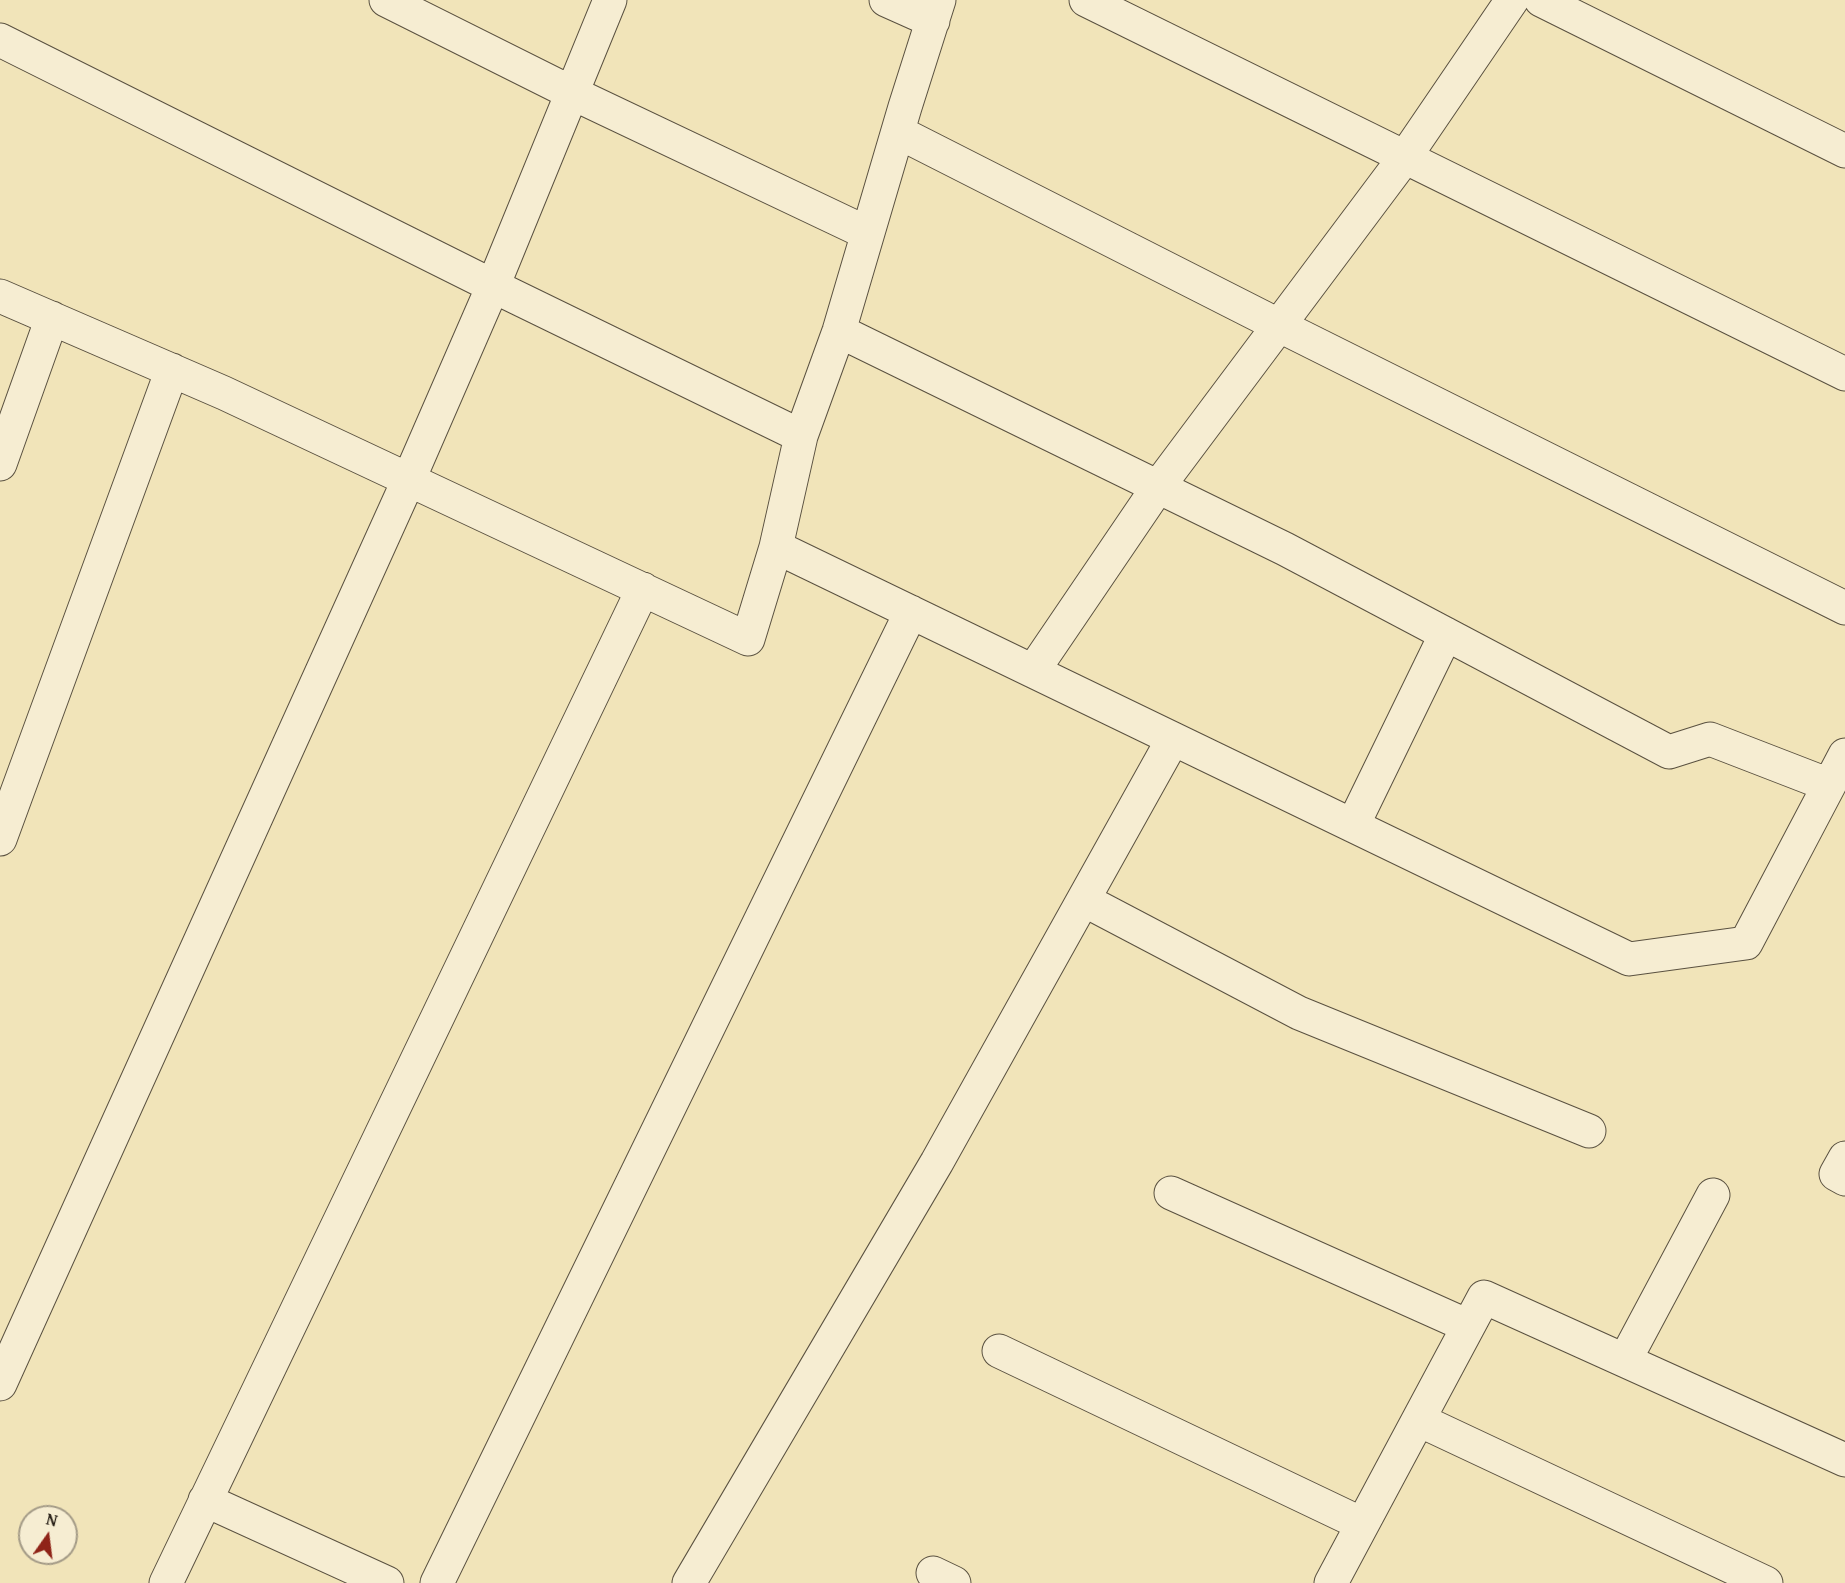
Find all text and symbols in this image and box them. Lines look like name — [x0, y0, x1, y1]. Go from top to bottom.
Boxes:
north arrow — [18, 1505, 78, 1565]
text: N — [44, 1507, 60, 1532]

